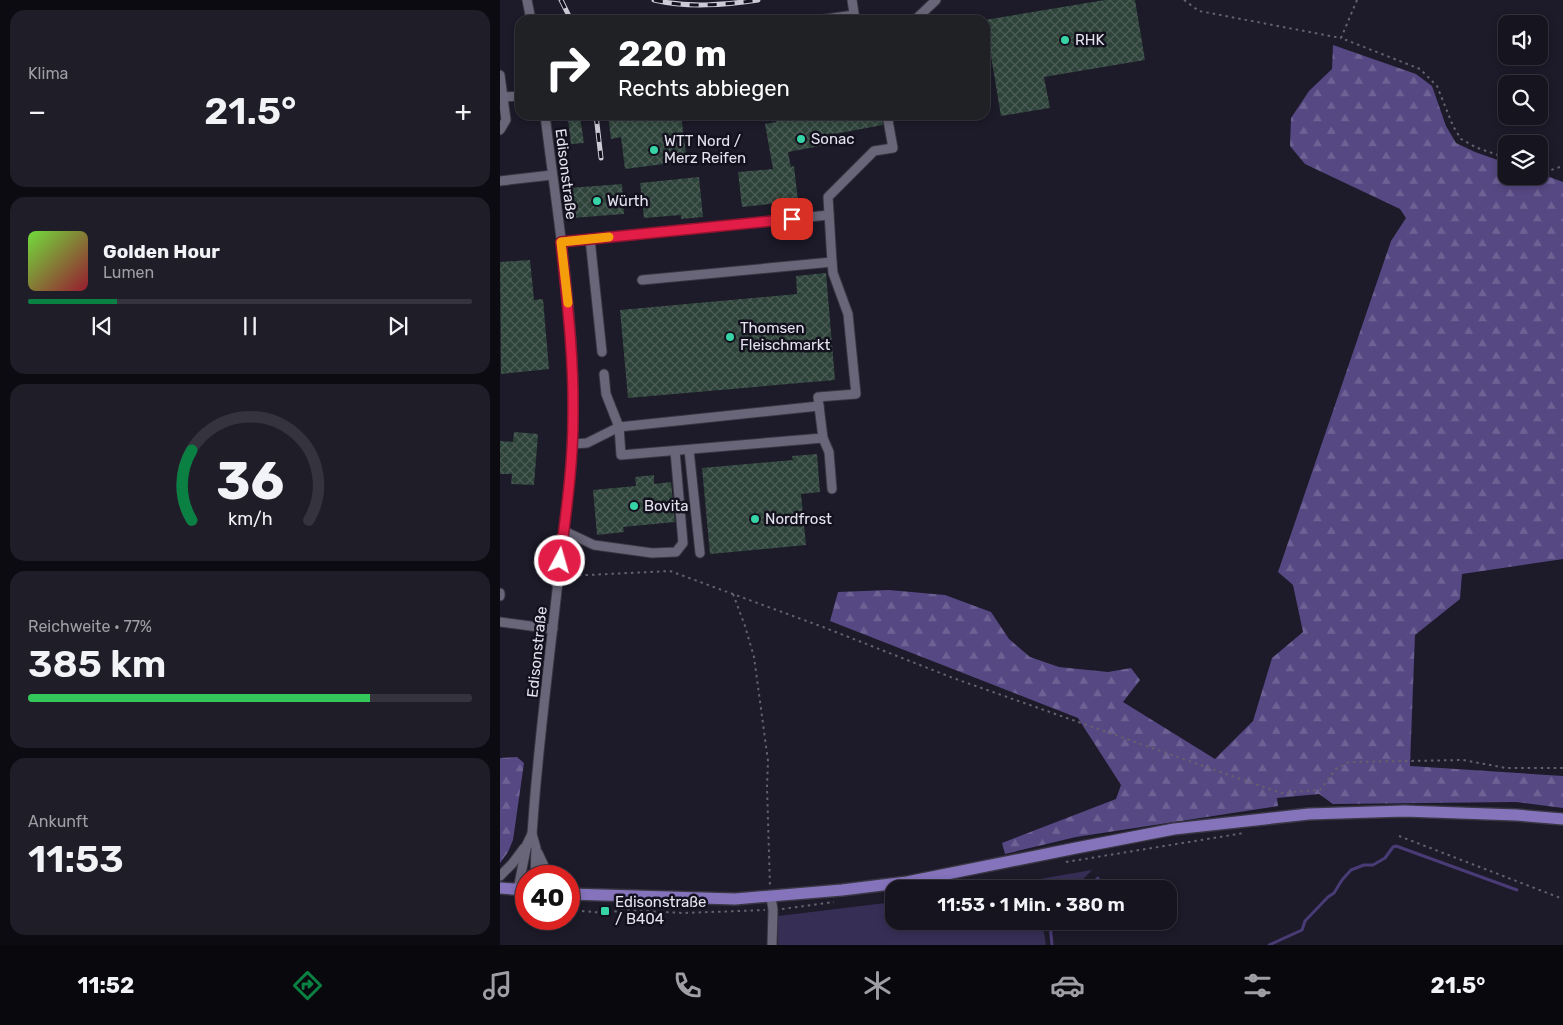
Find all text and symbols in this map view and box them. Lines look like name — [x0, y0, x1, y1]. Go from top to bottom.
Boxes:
map controls — [1498, 15, 1548, 185]
button: sound — [1498, 15, 1548, 65]
place label: RHK — [1075, 31, 1105, 49]
text: 220 m — [618, 33, 727, 75]
marker: RHK — [1059, 34, 1071, 46]
icon: right — [535, 35, 600, 100]
text: Klima — [28, 64, 68, 83]
text: Rechts abbiegen — [618, 75, 790, 102]
button: search — [1498, 75, 1548, 125]
text: 21.5° — [204, 88, 296, 134]
text: − — [28, 95, 46, 128]
text: + — [455, 95, 472, 128]
street label: Edisonstraße — [551, 127, 581, 221]
place label: Sonac — [811, 130, 855, 148]
place label: WTT Nord / Merz Reifen — [664, 132, 746, 167]
marker: Sonac — [795, 133, 807, 145]
button: layers — [1498, 135, 1548, 185]
marker: WTT Nord / Merz Reifen — [648, 144, 660, 156]
place label: Würth — [607, 192, 649, 210]
marker: Würth — [591, 195, 603, 207]
pin — [771, 198, 813, 240]
icon: arrive — [778, 205, 806, 233]
text: Golden Hour — [103, 240, 220, 263]
text: Lumen — [103, 263, 154, 282]
icon: previous — [88, 312, 116, 340]
icon: pause — [236, 312, 264, 340]
icon: next — [384, 312, 412, 340]
place label: Thomsen Fleischmarkt — [740, 319, 831, 354]
marker: Thomsen Fleischmarkt — [724, 331, 736, 343]
text: 36 — [216, 450, 284, 512]
place label: Bovita — [644, 497, 688, 515]
marker: Bovita — [628, 500, 640, 512]
text: km/h — [228, 508, 272, 529]
place label: Nordfrost — [765, 510, 832, 528]
marker: Nordfrost — [749, 513, 761, 525]
position arrow — [533, 534, 585, 586]
street label: Edisonstraße — [523, 606, 551, 698]
text: Reichweite · 77% — [28, 617, 152, 636]
text: 385 km — [28, 641, 166, 687]
text: Ankunft — [28, 812, 88, 831]
text: 11:53 — [28, 836, 124, 882]
speed limit sign: 40 — [515, 865, 580, 930]
place label: Edisonstraße / B404 — [615, 893, 707, 928]
text: 11:53 · 1 Min. · 380 m — [937, 893, 1125, 916]
marker: Edisonstraße / B404 — [599, 905, 611, 917]
icon: directions — [290, 968, 325, 1003]
icon: music — [480, 968, 515, 1003]
icon: phone — [670, 968, 705, 1003]
icon: climate — [860, 968, 895, 1003]
icon: car — [1050, 968, 1085, 1003]
icon: filters — [1240, 968, 1275, 1003]
text: 11:52 — [78, 972, 134, 999]
text: 21.5° — [1431, 972, 1485, 999]

